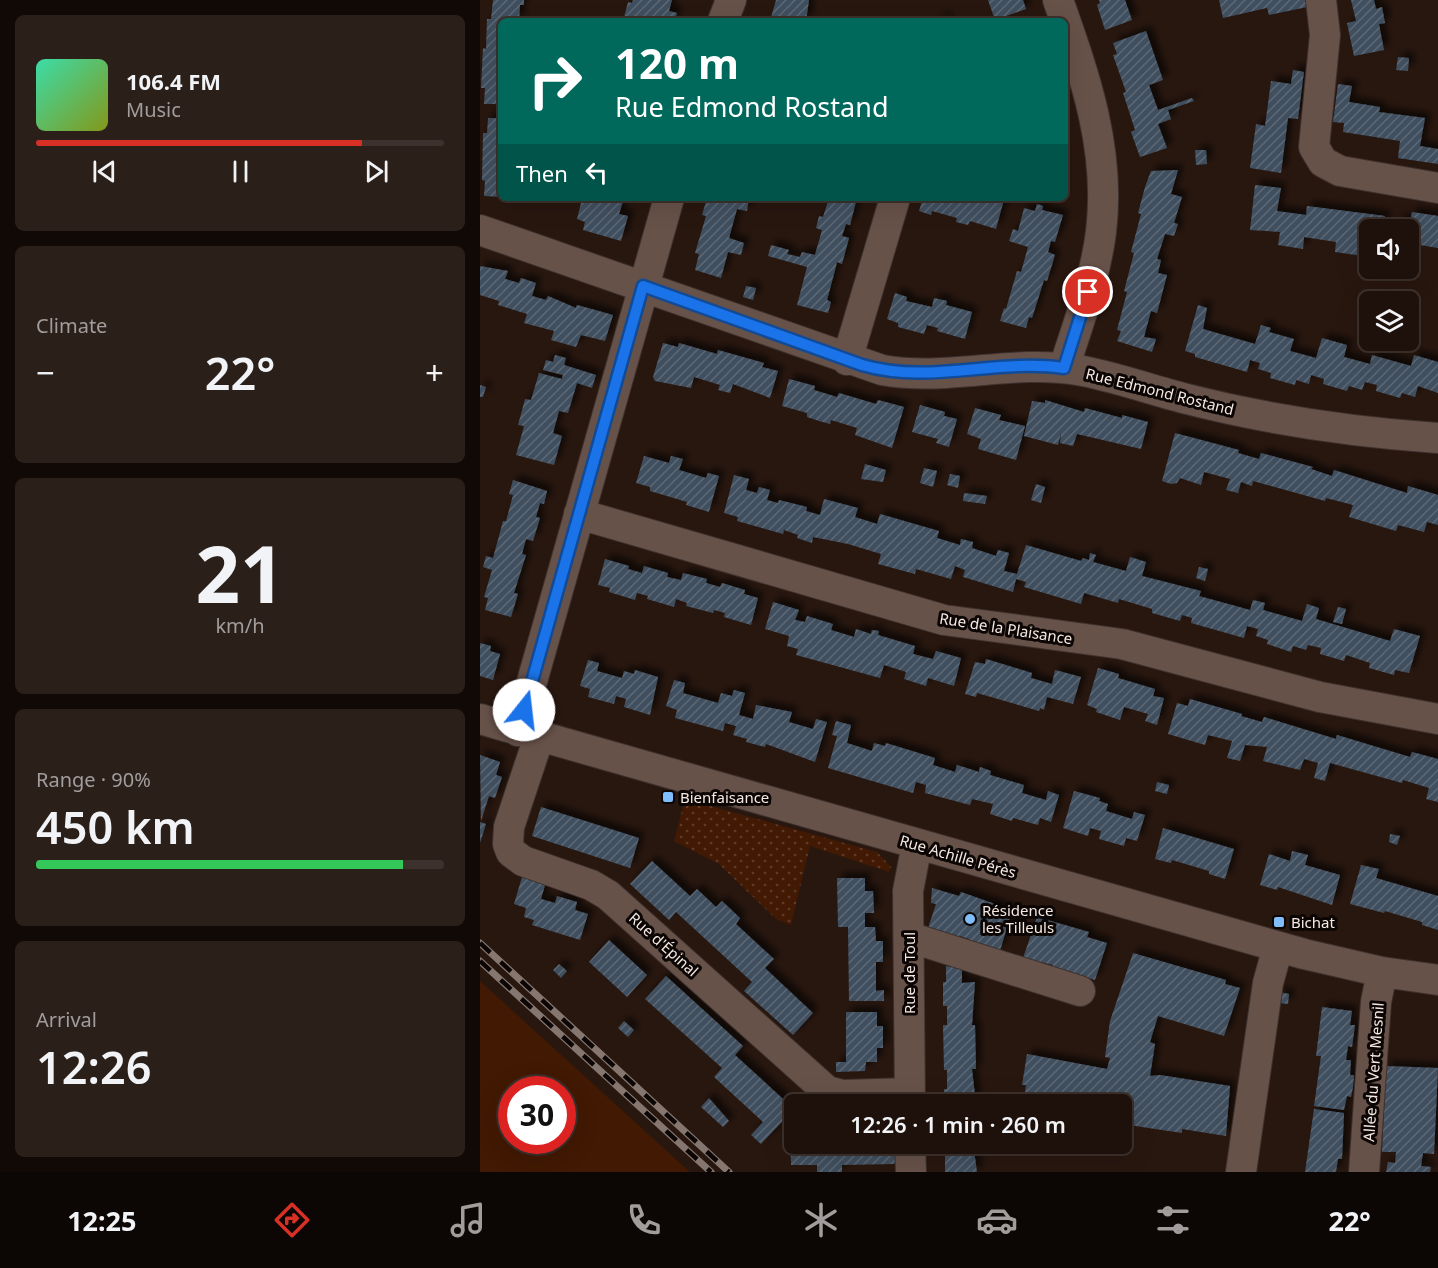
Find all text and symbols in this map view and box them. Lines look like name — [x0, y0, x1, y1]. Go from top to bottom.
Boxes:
text: 120 m — [615, 34, 739, 91]
icon: right — [516, 42, 594, 120]
text: 106.4 FM — [126, 66, 221, 96]
text: Rue Edmond Rostand — [615, 88, 888, 125]
text: Music — [126, 96, 181, 123]
icon: previous — [88, 155, 121, 188]
icon: pause — [224, 155, 257, 188]
icon: next — [360, 155, 393, 188]
icon: left — [580, 156, 613, 189]
text: Then — [516, 158, 568, 188]
map controls — [1359, 219, 1419, 351]
button: sound — [1359, 219, 1419, 279]
pin — [1062, 266, 1113, 317]
icon: arrive — [1071, 275, 1104, 308]
button: layers — [1359, 291, 1419, 351]
text: Climate — [36, 312, 107, 339]
text: 22° — [205, 342, 275, 403]
text: − — [36, 350, 55, 395]
text: + — [425, 350, 444, 395]
street label: Rue Edmond Rostand — [1084, 363, 1236, 419]
text: 21 — [195, 520, 285, 626]
street label: Rue de la Plaisance — [938, 608, 1074, 648]
text: km/h — [215, 612, 265, 639]
position arrow — [492, 678, 556, 742]
text: Range · 90% — [36, 766, 151, 793]
place label: Bienfaisance — [680, 787, 769, 807]
marker: Bienfaisance — [661, 790, 675, 804]
text: 450 km — [36, 796, 195, 857]
street label: Rue Achille Pérès — [898, 830, 1018, 882]
place label: Résidence les Tilleuls — [982, 900, 1054, 937]
street label: Rue d'Épinal — [625, 908, 703, 980]
marker: Résidence les Tilleuls — [963, 912, 977, 926]
place label: Bichat — [1291, 912, 1336, 932]
marker: Bichat — [1272, 915, 1286, 929]
street label: Rue de Toul — [899, 932, 919, 1014]
street label: Allée du Vert Mesnil — [1358, 1002, 1388, 1142]
text: Arrival — [36, 1006, 97, 1033]
text: 12:26 — [36, 1036, 151, 1097]
speed limit sign: 30 — [498, 1076, 576, 1154]
text: 12:26 · 1 min · 260 m — [850, 1109, 1066, 1139]
icon: directions — [271, 1199, 313, 1241]
icon: music — [447, 1199, 489, 1241]
icon: phone — [623, 1199, 665, 1241]
icon: climate — [800, 1199, 842, 1241]
icon: car — [976, 1199, 1018, 1241]
icon: filters — [1152, 1199, 1194, 1241]
text: 12:25 — [67, 1202, 137, 1239]
text: 22° — [1328, 1202, 1371, 1239]

